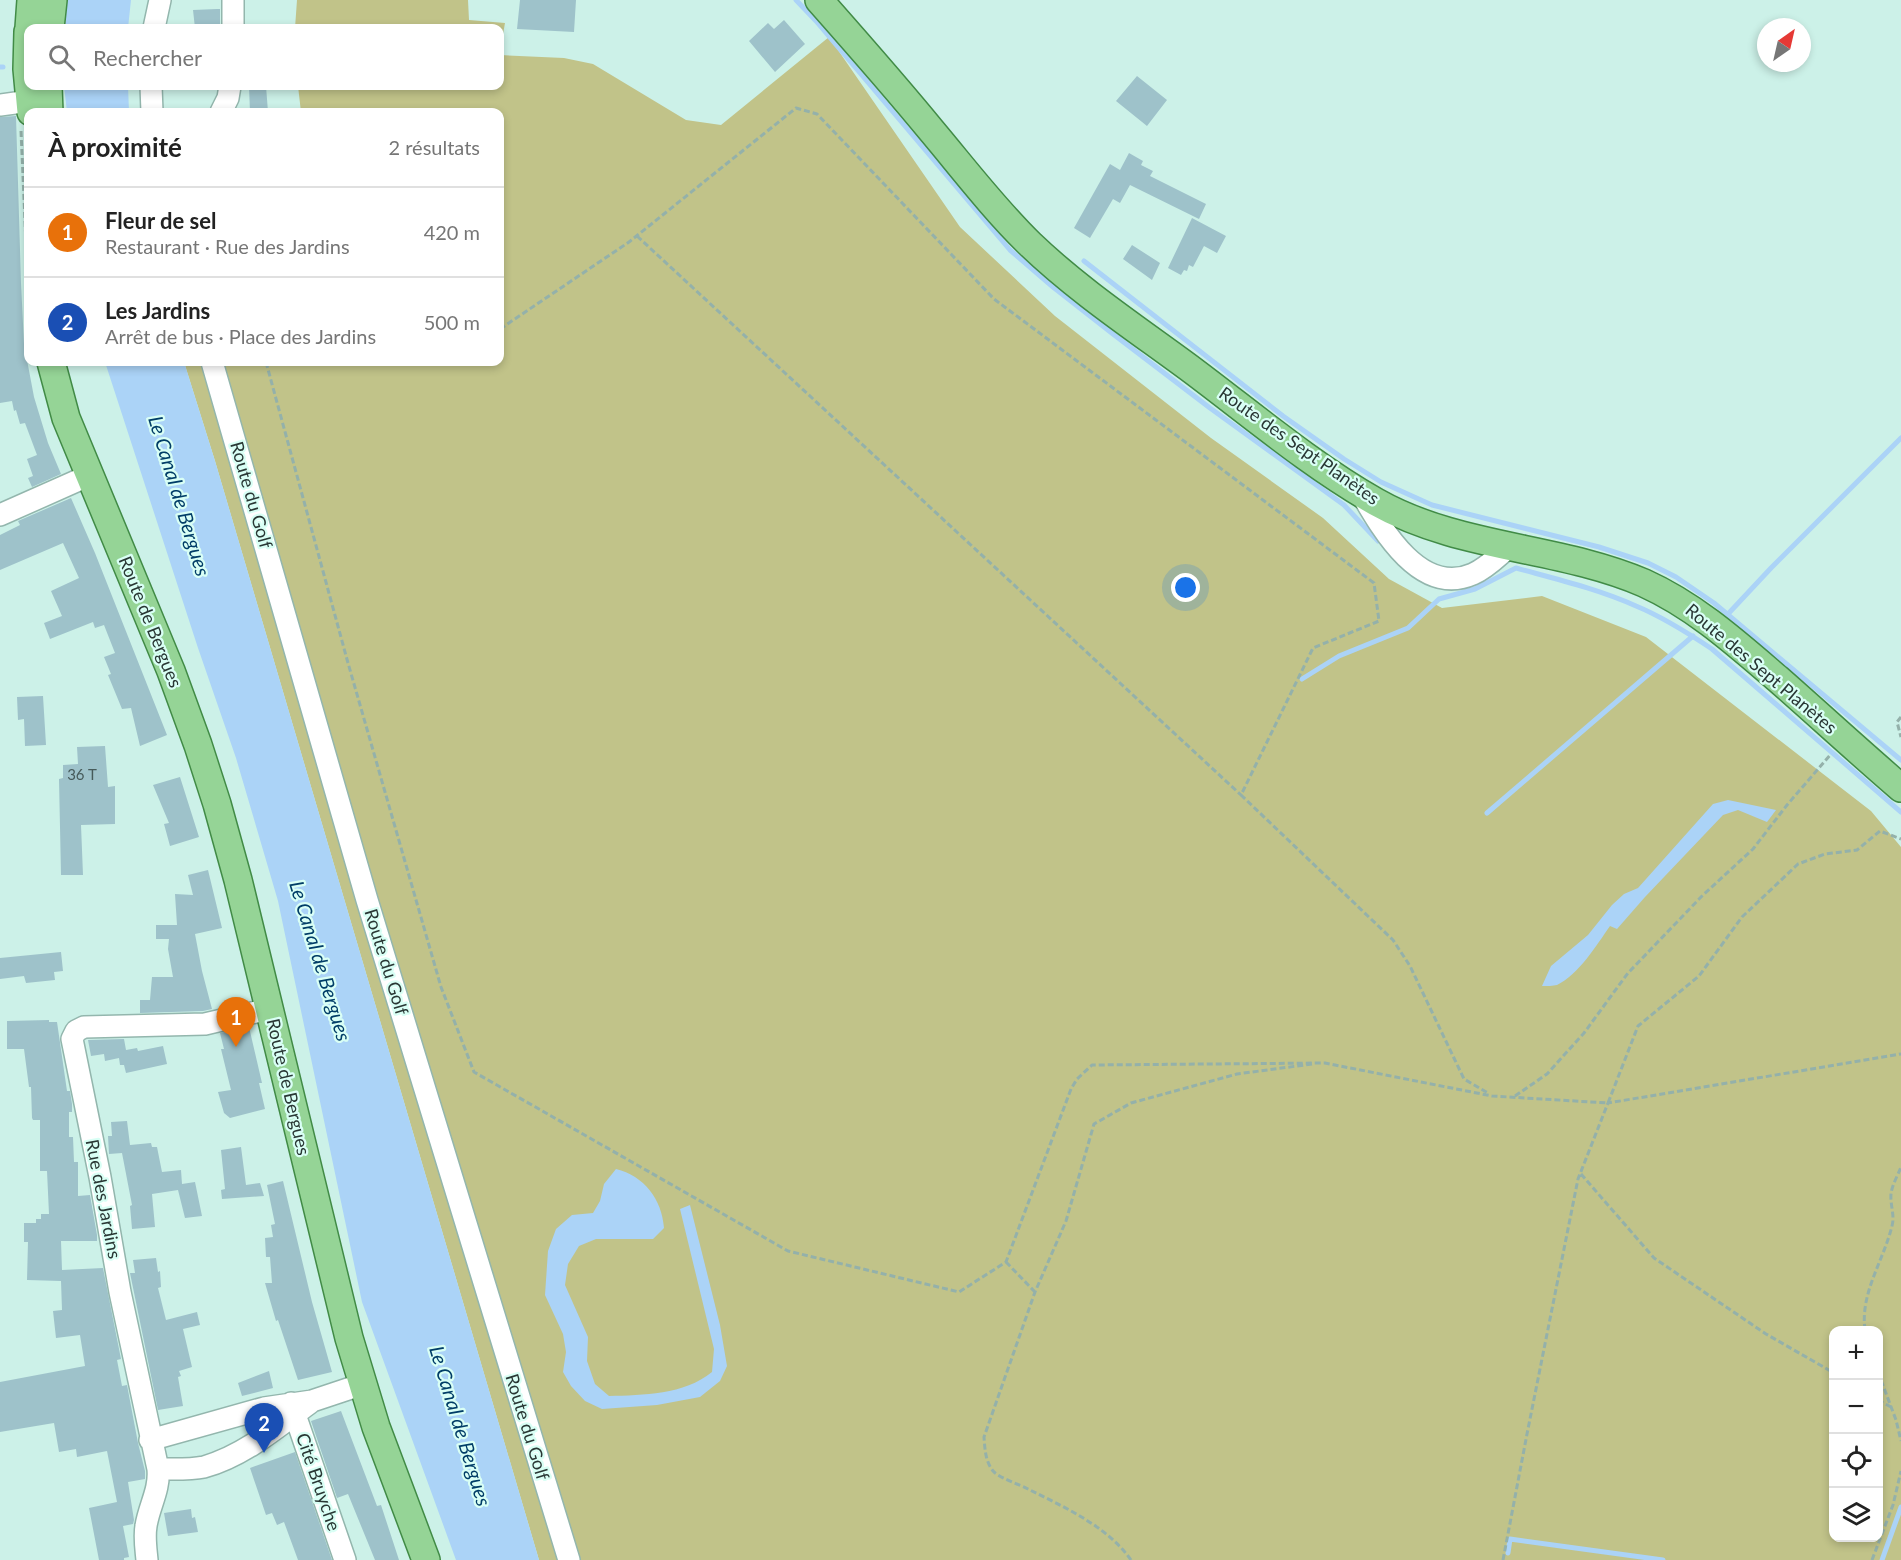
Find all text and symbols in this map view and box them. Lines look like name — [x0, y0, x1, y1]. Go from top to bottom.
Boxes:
north arrow — [1757, 18, 1811, 72]
search box — [24, 24, 504, 90]
icon: search — [45, 41, 78, 74]
text: Rechercher — [93, 44, 202, 71]
text: À proximité — [48, 131, 182, 163]
text: 2 résultats — [389, 135, 480, 159]
text: Fleur de sel — [105, 207, 216, 234]
text: 1 — [62, 220, 73, 244]
text: 420 m — [424, 220, 480, 244]
text: Restaurant · Rue des Jardins — [105, 234, 350, 258]
text: Les Jardins — [105, 297, 210, 324]
text: 2 — [62, 310, 73, 334]
text: 500 m — [424, 310, 480, 334]
text: Arrêt de bus · Place des Jardins — [105, 324, 376, 348]
street label: Route des Sept Planètes — [1215, 381, 1384, 509]
water label: Le Canal de Bergues — [144, 413, 216, 579]
street label: Route du Golf — [226, 439, 278, 551]
street label: Route de Bergues — [115, 553, 187, 691]
your location — [1171, 573, 1200, 602]
street label: Route des Sept Planètes — [1681, 598, 1842, 738]
house number: 36 T — [67, 765, 97, 783]
water label: Le Canal de Bergues — [285, 878, 357, 1044]
street label: Route du Golf — [360, 906, 414, 1018]
pin: 1 — [216, 998, 256, 1047]
street label: Route de Bergues — [263, 1016, 315, 1157]
street label: Rue des Jardins — [82, 1137, 126, 1261]
map controls — [1829, 1326, 1883, 1542]
button: + — [1829, 1326, 1883, 1380]
water label: Le Canal de Bergues — [425, 1343, 497, 1509]
street label: Route du Golf — [501, 1371, 555, 1483]
button: − — [1829, 1380, 1883, 1434]
pin: 2 — [244, 1404, 284, 1453]
street label: Cité Bruyche — [292, 1430, 346, 1534]
button: locate — [1829, 1434, 1883, 1488]
button: layers — [1829, 1488, 1883, 1542]

